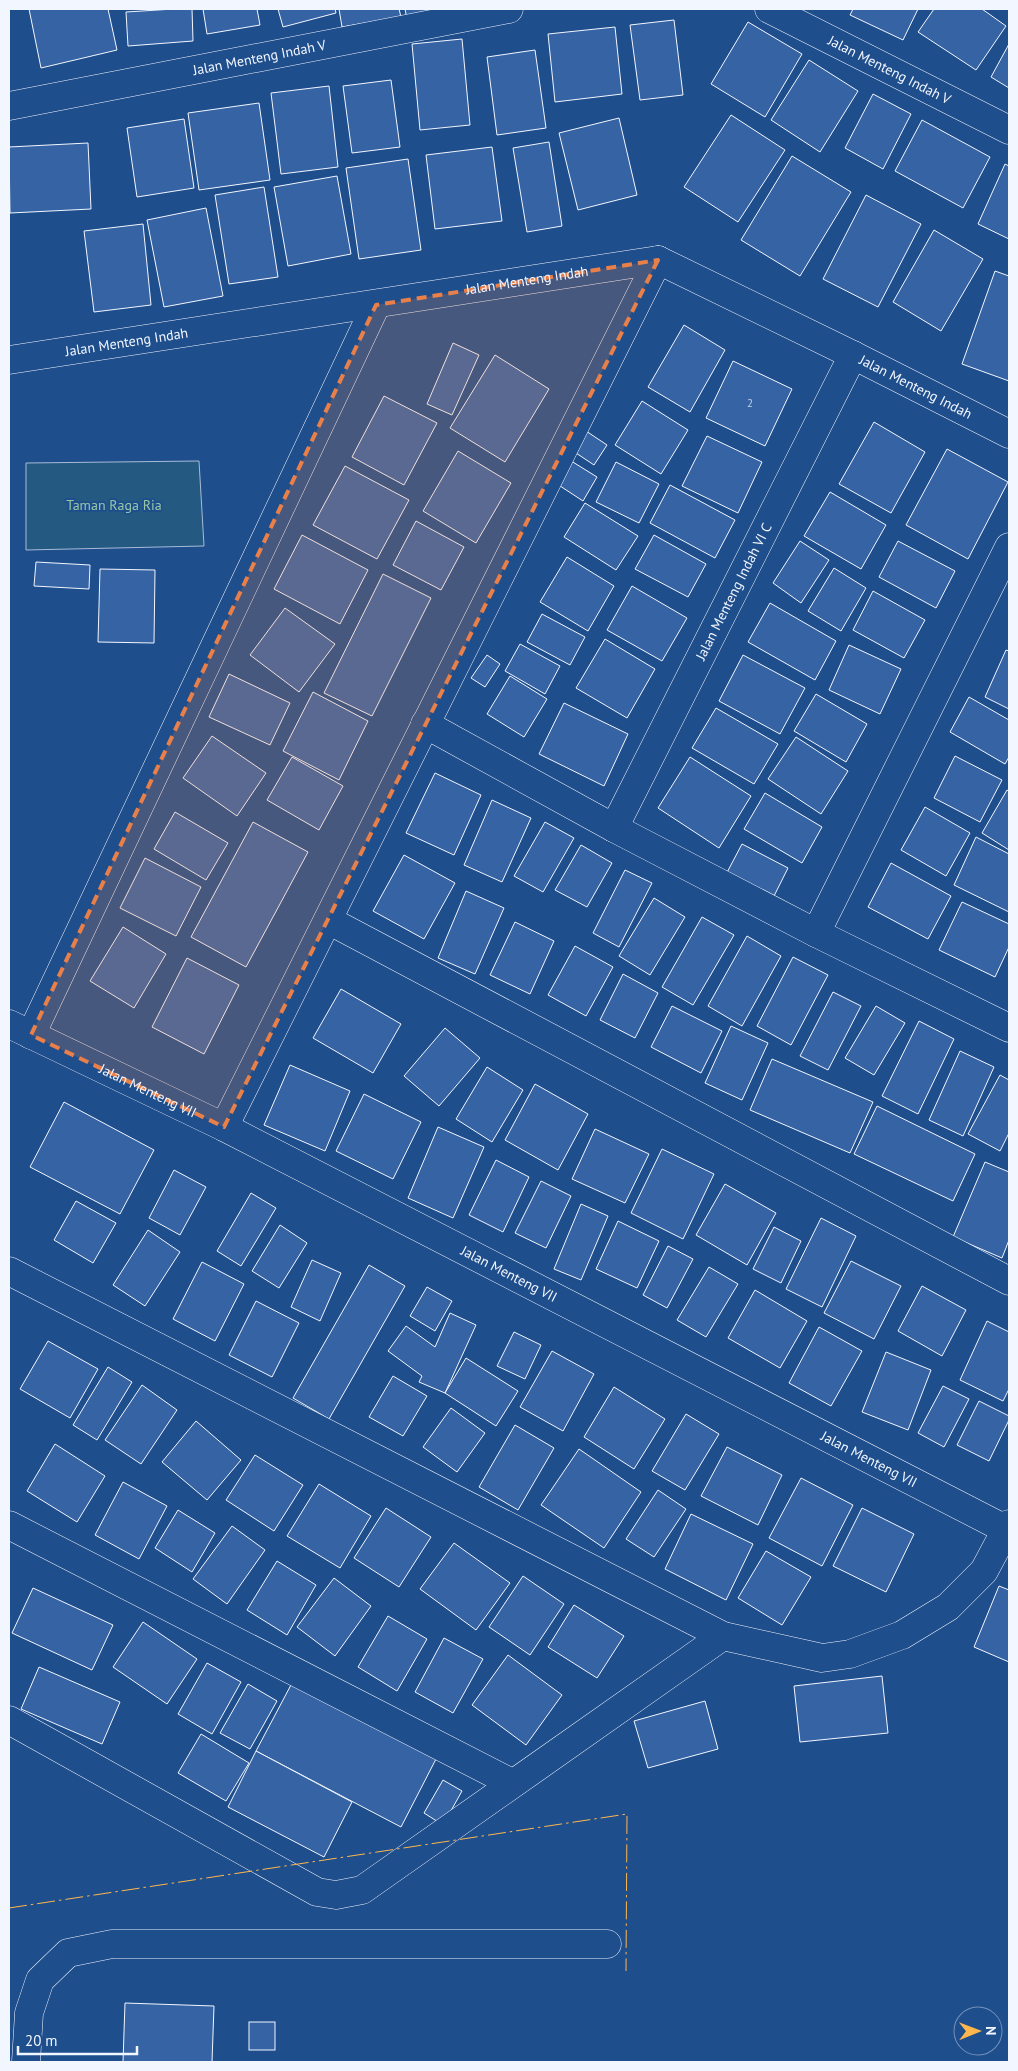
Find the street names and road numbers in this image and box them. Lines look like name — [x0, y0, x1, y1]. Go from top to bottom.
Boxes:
street label: Jalan Menteng Indah V — [824, 31, 954, 108]
street label: Jalan Menteng Indah V — [190, 36, 327, 79]
street label: Jalan Menteng Indah — [463, 262, 590, 299]
street label: Jalan Menteng Indah — [63, 324, 189, 360]
street label: Jalan Menteng Indah — [856, 350, 975, 423]
street label: Jalan Menteng Indah VI C — [691, 520, 776, 664]
street label: Jalan Menteng VII — [95, 1059, 199, 1121]
street label: Jalan Menteng VII — [457, 1241, 560, 1306]
street label: Jalan Menteng VII — [817, 1426, 920, 1491]

